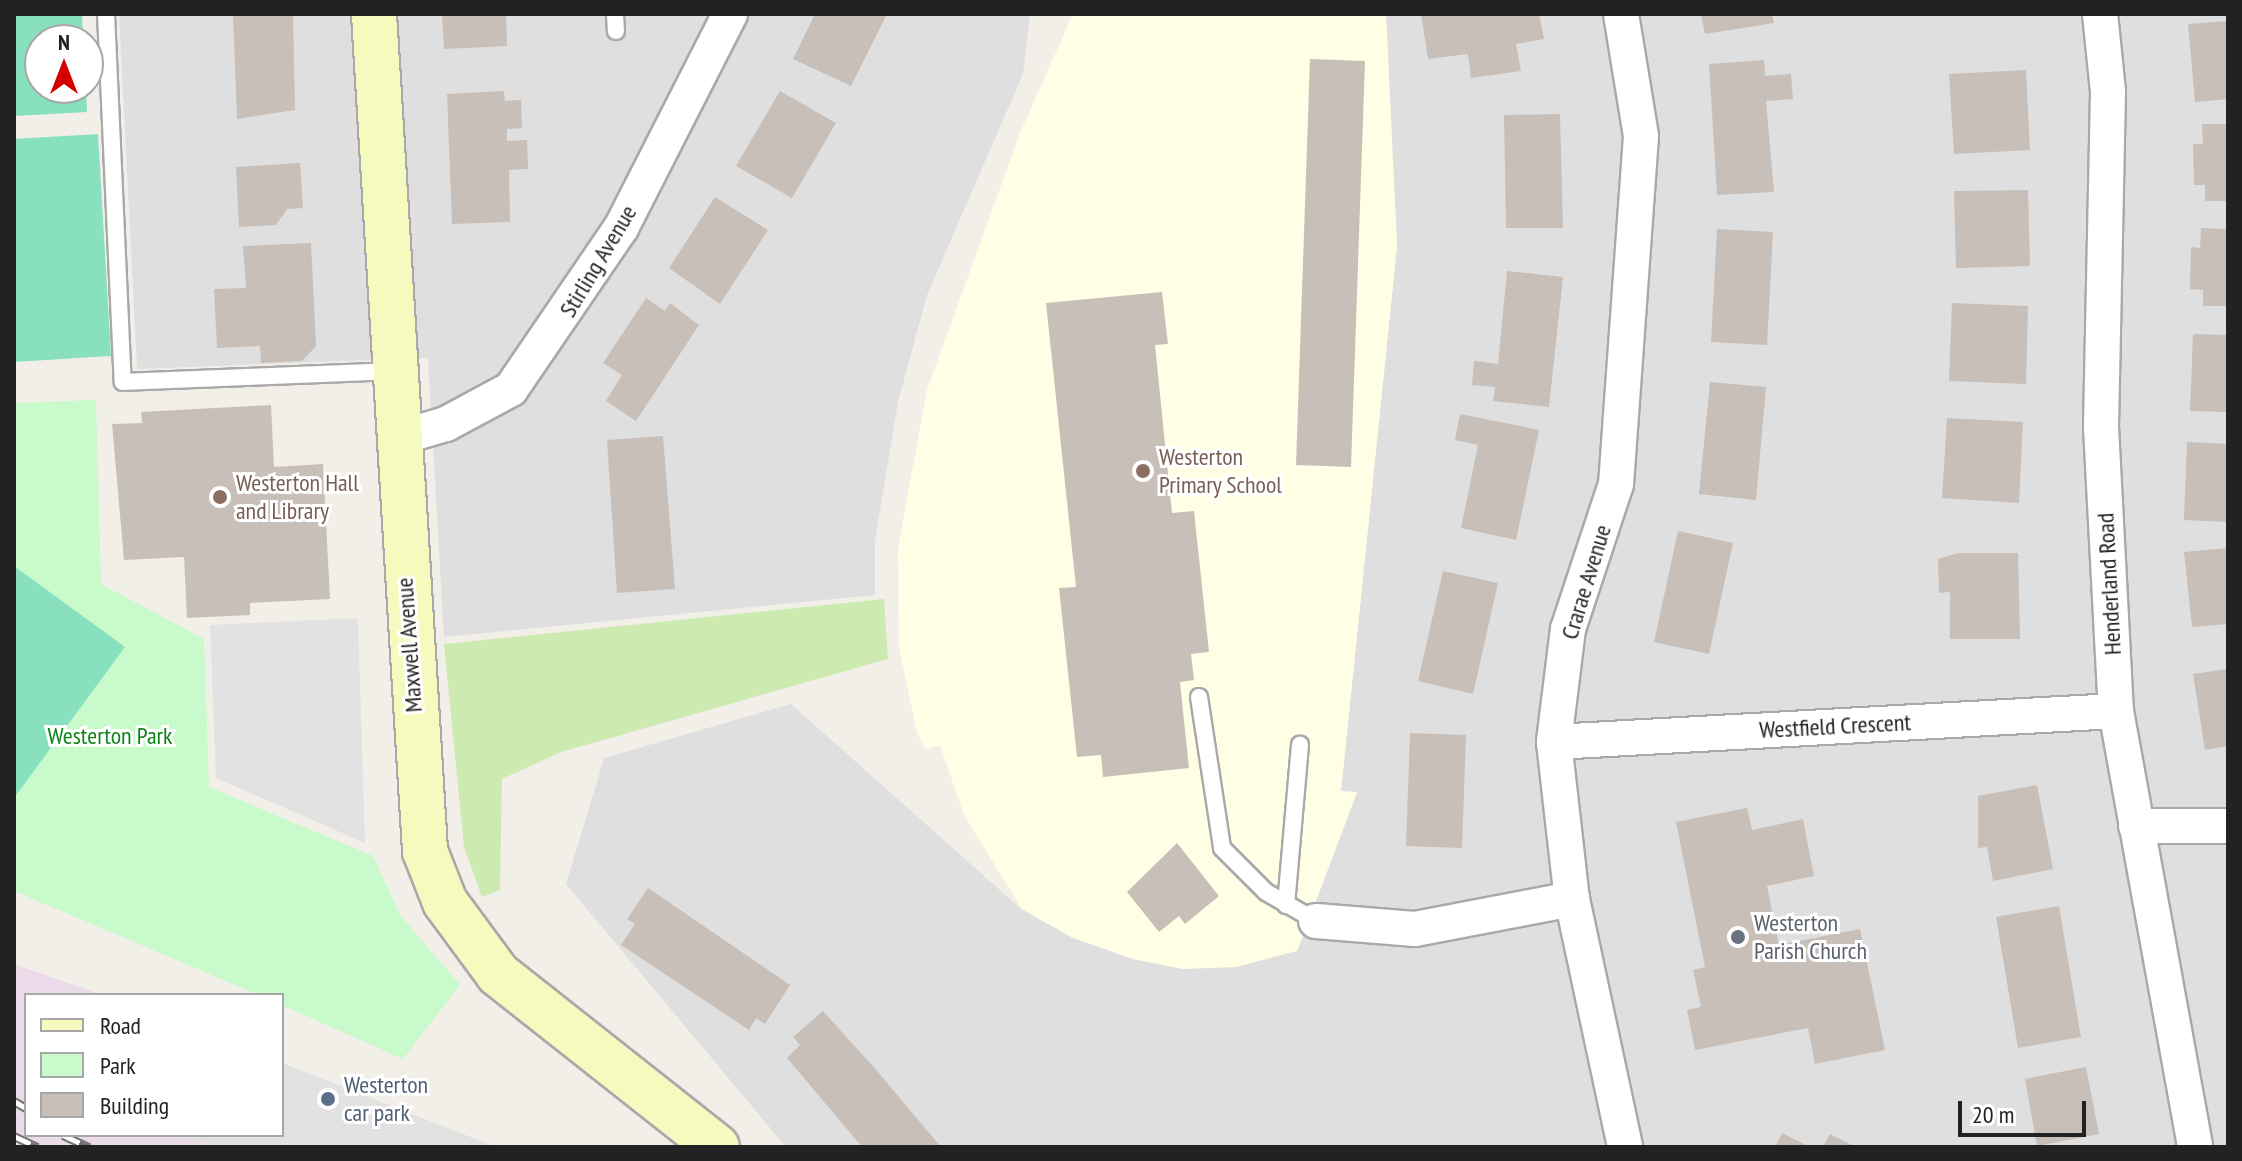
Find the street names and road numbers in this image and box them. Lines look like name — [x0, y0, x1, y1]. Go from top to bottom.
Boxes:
street label: Stirling Avenue — [553, 200, 643, 322]
street label: Henderland Road — [2091, 512, 2127, 656]
street label: Crarae Avenue — [1555, 521, 1617, 643]
street label: Maxwell Avenue — [390, 576, 428, 714]
street label: Westfield Crescent — [1758, 708, 1912, 744]

